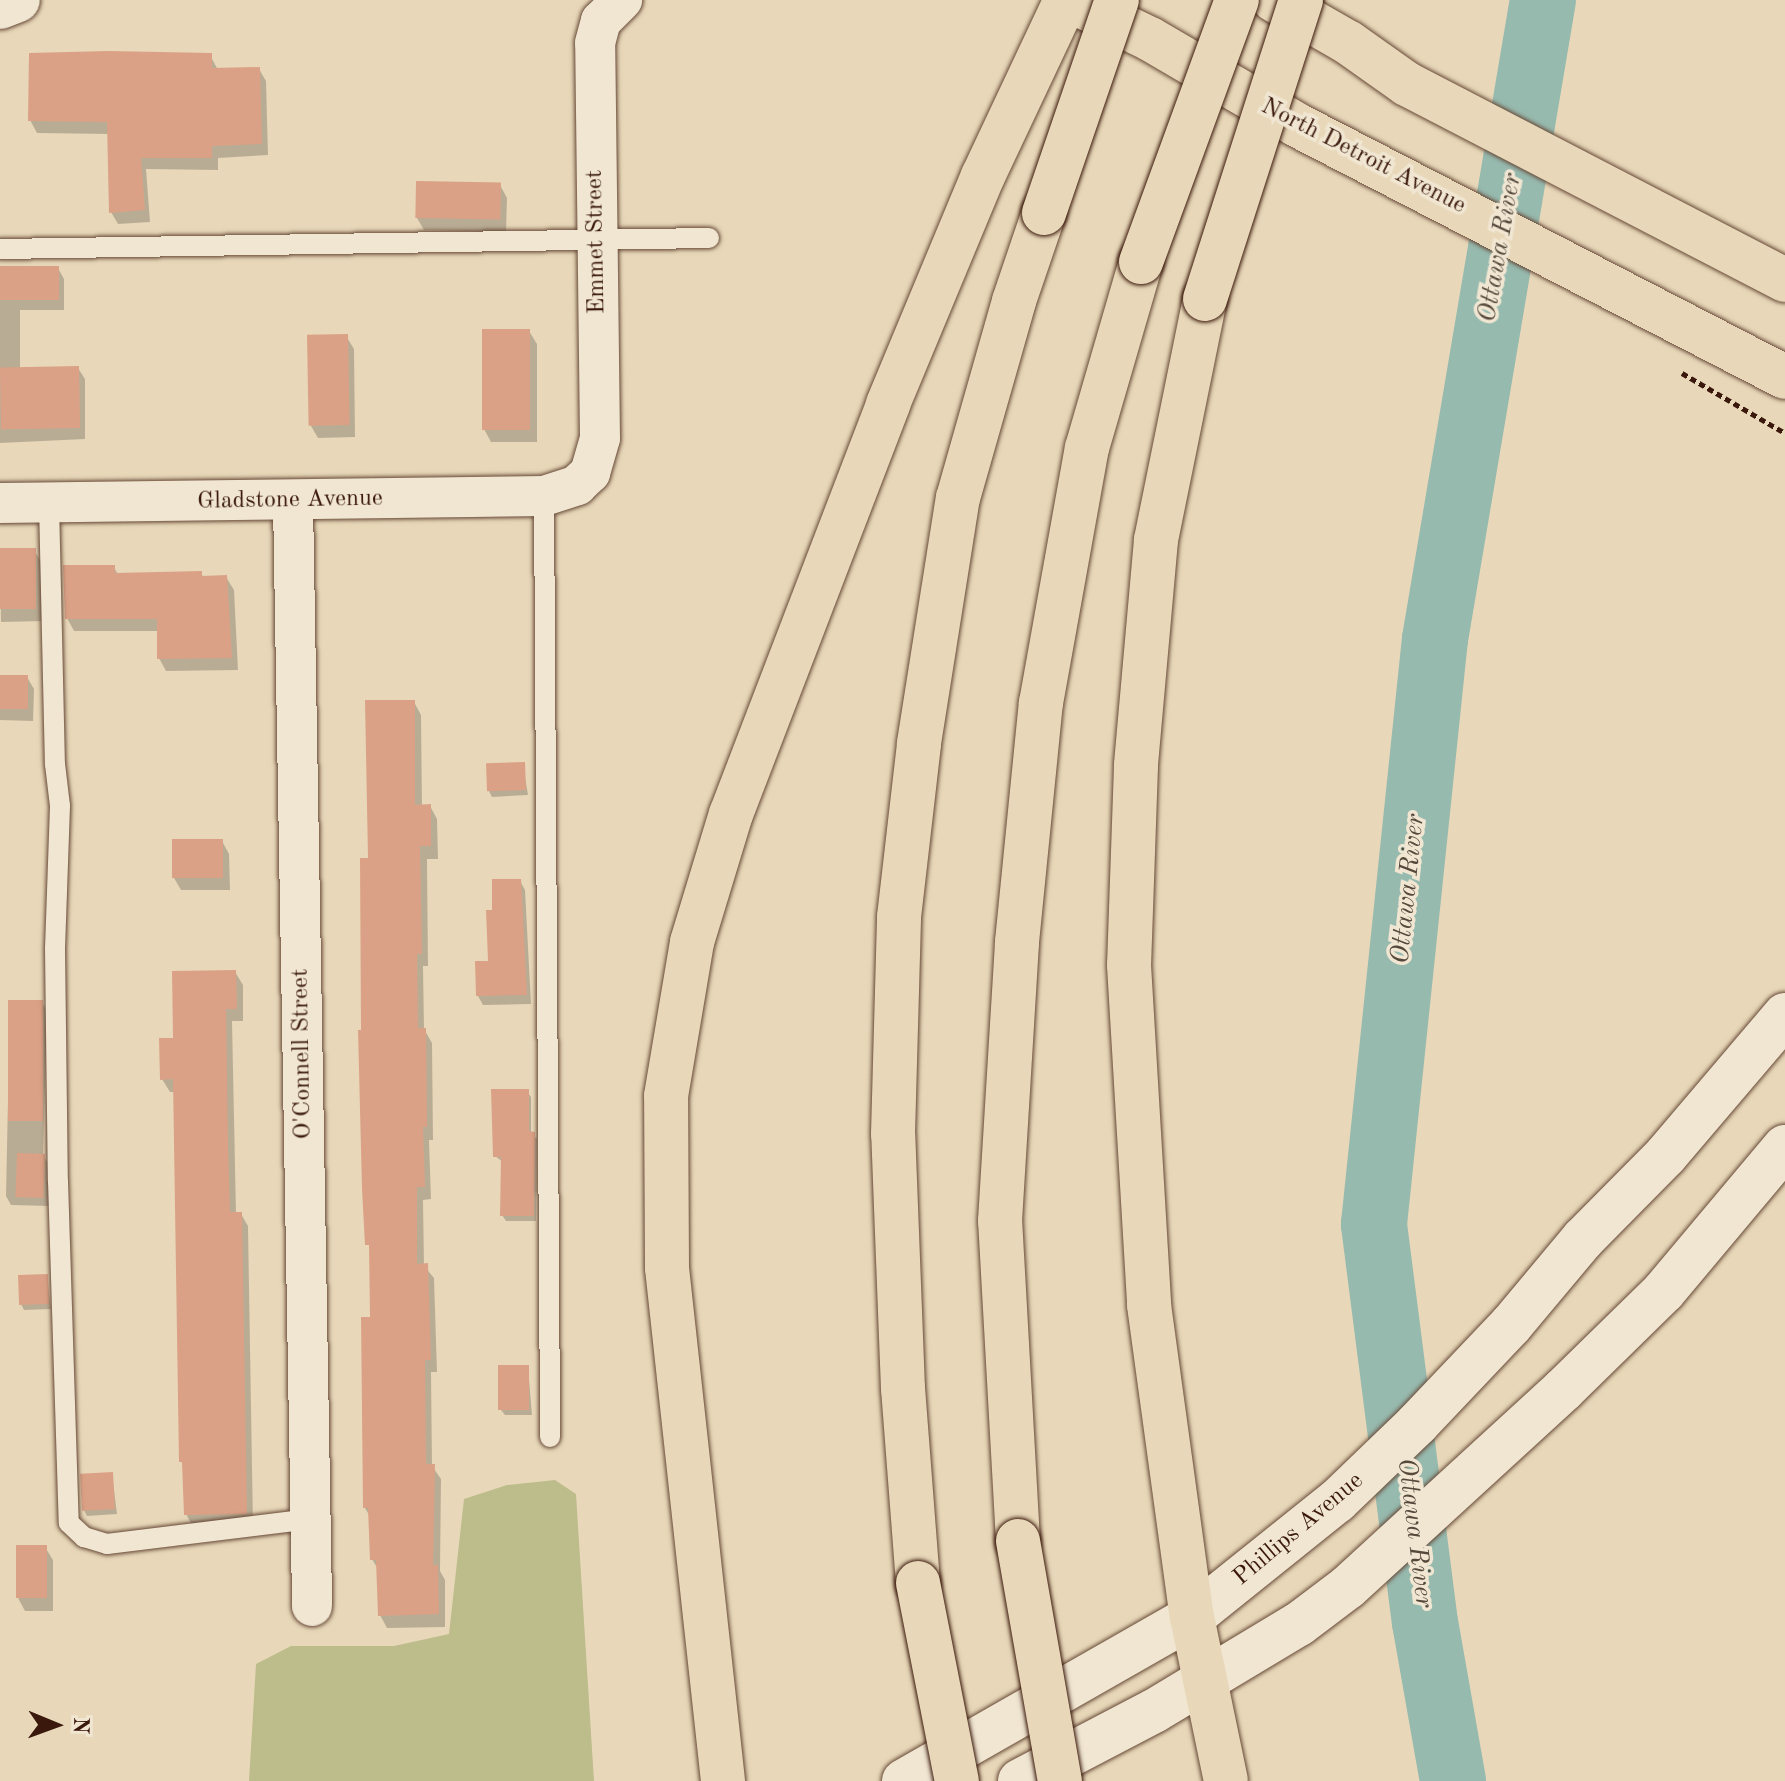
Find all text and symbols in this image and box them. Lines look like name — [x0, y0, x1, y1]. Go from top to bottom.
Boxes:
street label: North Detroit Avenue — [1256, 93, 1470, 221]
street label: Emmet Street — [581, 170, 613, 314]
water label: Ottawa River — [1473, 171, 1529, 325]
street label: Gladstone Avenue — [197, 485, 383, 517]
water label: Ottawa River — [1386, 813, 1432, 965]
street label: O'Connell Street — [287, 968, 319, 1140]
water label: Ottawa River — [1389, 1456, 1439, 1610]
street label: Phillips Avenue — [1228, 1467, 1370, 1593]
north arrow — [16, 1685, 96, 1765]
text: N — [69, 1717, 91, 1734]

